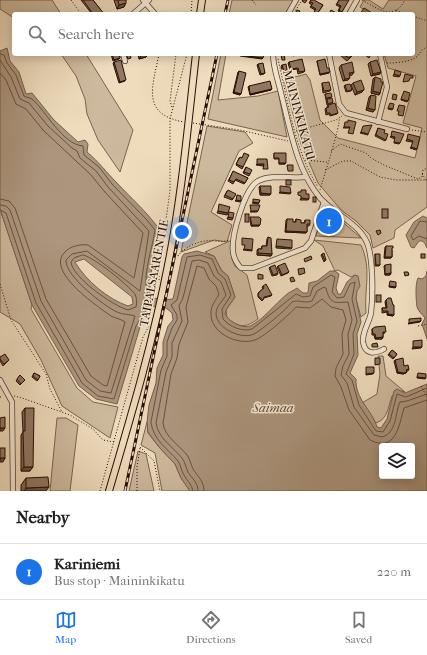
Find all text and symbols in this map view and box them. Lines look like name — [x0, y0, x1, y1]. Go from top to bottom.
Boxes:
search box — [12, 12, 415, 56]
icon: search — [26, 23, 48, 45]
text: Search here — [58, 25, 134, 43]
street label: MAININKIKATU — [280, 68, 318, 163]
pin: 1 — [316, 206, 342, 236]
street label: TAIPALSAARENTIE — [137, 218, 171, 328]
your location — [172, 222, 192, 242]
water label: Saimaa — [252, 400, 294, 415]
map controls — [379, 443, 415, 479]
button: layers — [379, 443, 415, 479]
text: Nearby — [16, 507, 70, 527]
text: Kariniemi — [54, 555, 120, 573]
text: 1 — [27, 564, 31, 579]
text: 220 m — [377, 564, 411, 579]
text: Bus stop · Maininkikatu — [54, 573, 185, 588]
tab: Map — [55, 609, 77, 646]
tab: Directions — [186, 609, 236, 646]
tab: Saved — [345, 609, 372, 646]

